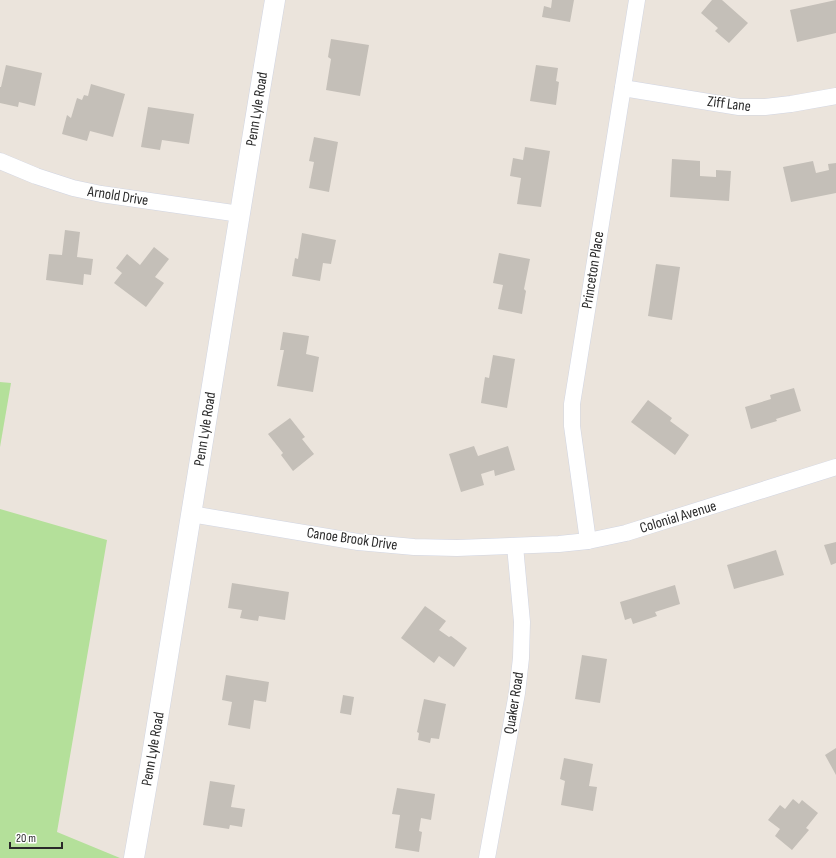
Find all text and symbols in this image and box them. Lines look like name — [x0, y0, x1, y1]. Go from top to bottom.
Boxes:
street label: Penn Lyle Road — [242, 71, 272, 147]
street label: Ziff Lane — [706, 92, 752, 116]
street label: Arnold Drive — [85, 182, 150, 210]
street label: Princeton Place — [578, 230, 608, 310]
street label: Penn Lyle Road — [190, 391, 220, 467]
street label: Colonial Avenue — [637, 496, 719, 538]
street label: Canoe Brook Drive — [305, 523, 399, 555]
street label: Quaker Road — [500, 671, 528, 735]
street label: Penn Lyle Road — [137, 711, 169, 787]
scale bar — [10, 824, 62, 850]
text: 20 m — [16, 831, 36, 846]

